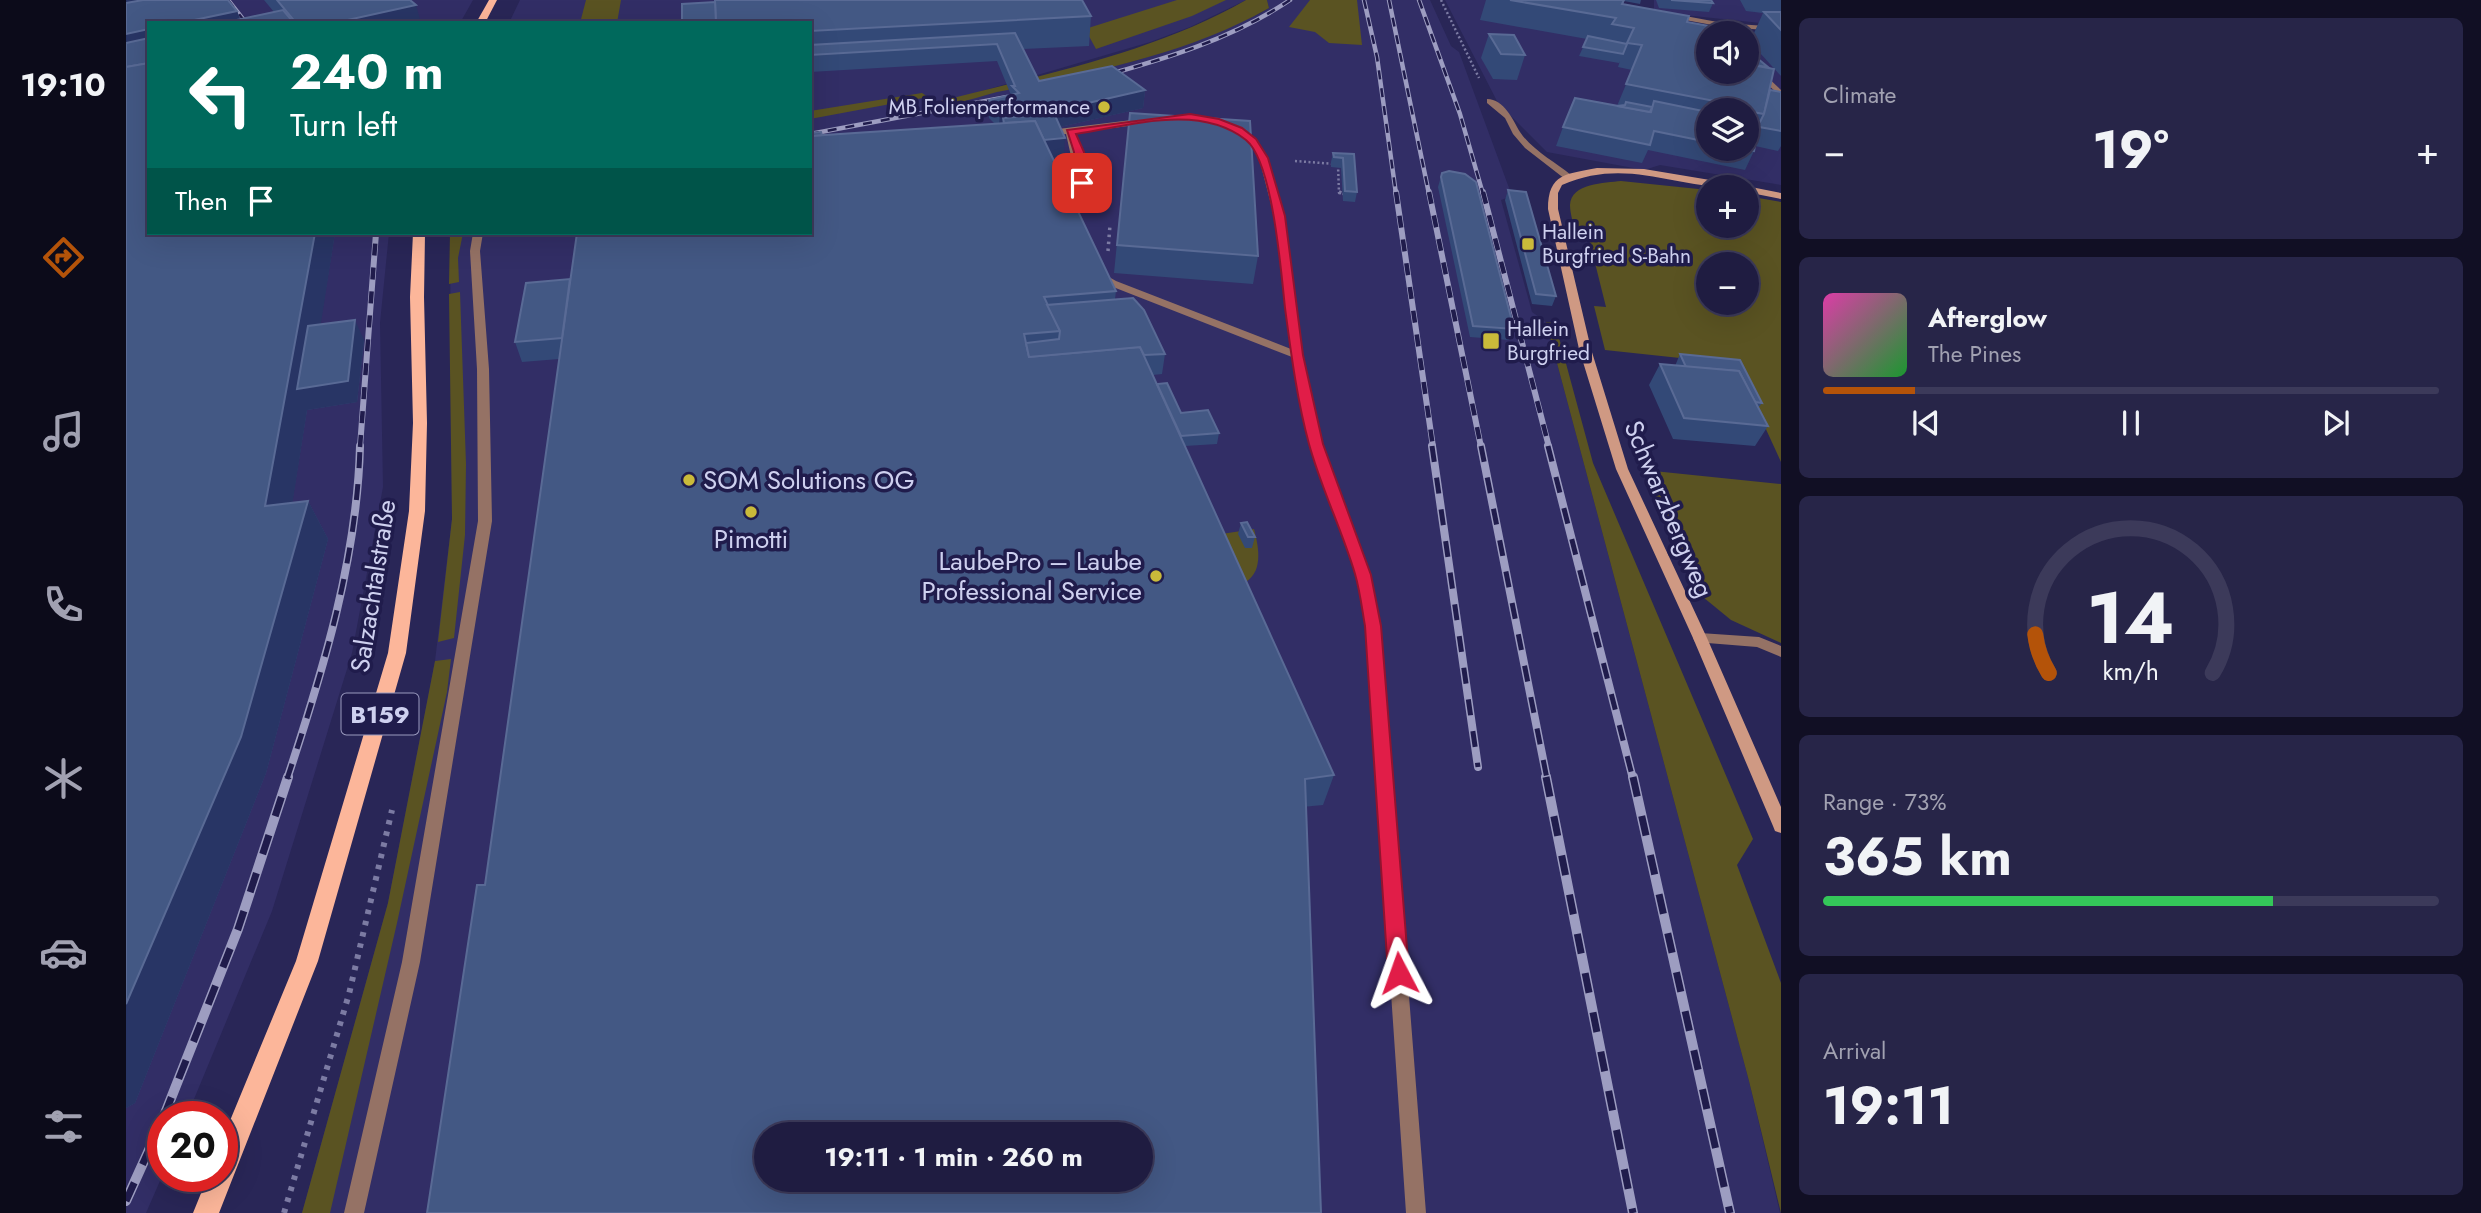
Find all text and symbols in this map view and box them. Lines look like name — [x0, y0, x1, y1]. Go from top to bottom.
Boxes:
map controls — [1696, 21, 1759, 315]
button: sound — [1696, 21, 1759, 84]
text: 240 m — [290, 37, 444, 107]
icon: left — [175, 49, 266, 140]
text: 19:10 — [20, 62, 106, 108]
text: Climate — [1823, 78, 1896, 112]
place label: MB Folienperformance — [888, 92, 1090, 122]
button: layers — [1696, 98, 1759, 161]
marker: MB Folienperformance — [1096, 99, 1112, 115]
text: Turn left — [290, 102, 397, 148]
text: 19° — [2092, 112, 2169, 188]
text: − — [1823, 123, 1845, 178]
text: + — [2416, 123, 2439, 178]
pin — [1052, 153, 1112, 213]
icon: arrive — [1063, 164, 1101, 202]
button: + — [1696, 175, 1759, 238]
text: Then — [175, 182, 228, 220]
icon: arrive — [242, 182, 280, 220]
place label: Hallein Burgfried S-Bahn — [1542, 217, 1691, 271]
icon: directions — [39, 233, 88, 282]
marker: Hallein Burgfried S-Bahn — [1520, 236, 1536, 252]
button: − — [1696, 252, 1759, 315]
text: Afterglow — [1928, 299, 2047, 337]
place label: Hallein Burgfried — [1507, 314, 1590, 368]
marker: Hallein Burgfried — [1481, 331, 1501, 351]
text: The Pines — [1928, 337, 2021, 371]
icon: previous — [1907, 404, 1945, 442]
icon: pause — [2112, 404, 2150, 442]
icon: next — [2317, 404, 2355, 442]
icon: music — [39, 407, 88, 456]
street label: Schwarzbergweg — [1615, 415, 1723, 603]
place label: SOM Solutions OG — [703, 461, 915, 499]
marker: SOM Solutions OG — [681, 472, 697, 488]
street label: Salzachtalstraße — [341, 497, 405, 675]
marker: Pimotti — [743, 504, 759, 520]
place label: Pimotti — [714, 520, 788, 558]
place label: LaubePro – Laube Professional Service — [922, 542, 1142, 610]
text: 14 — [2087, 565, 2175, 670]
marker: LaubePro – Laube Professional Service — [1148, 568, 1164, 584]
icon: phone — [39, 580, 88, 629]
text: km/h — [2103, 652, 2159, 688]
road number: B159 — [342, 694, 418, 734]
icon: climate — [39, 754, 88, 803]
text: Range · 73% — [1823, 785, 1947, 819]
text: 365 km — [1823, 819, 2012, 895]
icon: car — [39, 928, 88, 977]
position arrow — [1362, 936, 1436, 1010]
text: Arrival — [1823, 1034, 1886, 1068]
text: 19:11 — [1823, 1068, 1954, 1144]
speed limit sign: 20 — [147, 1101, 238, 1192]
icon: filters — [39, 1102, 88, 1151]
text: 19:11 · 1 min · 260 m — [824, 1138, 1083, 1176]

